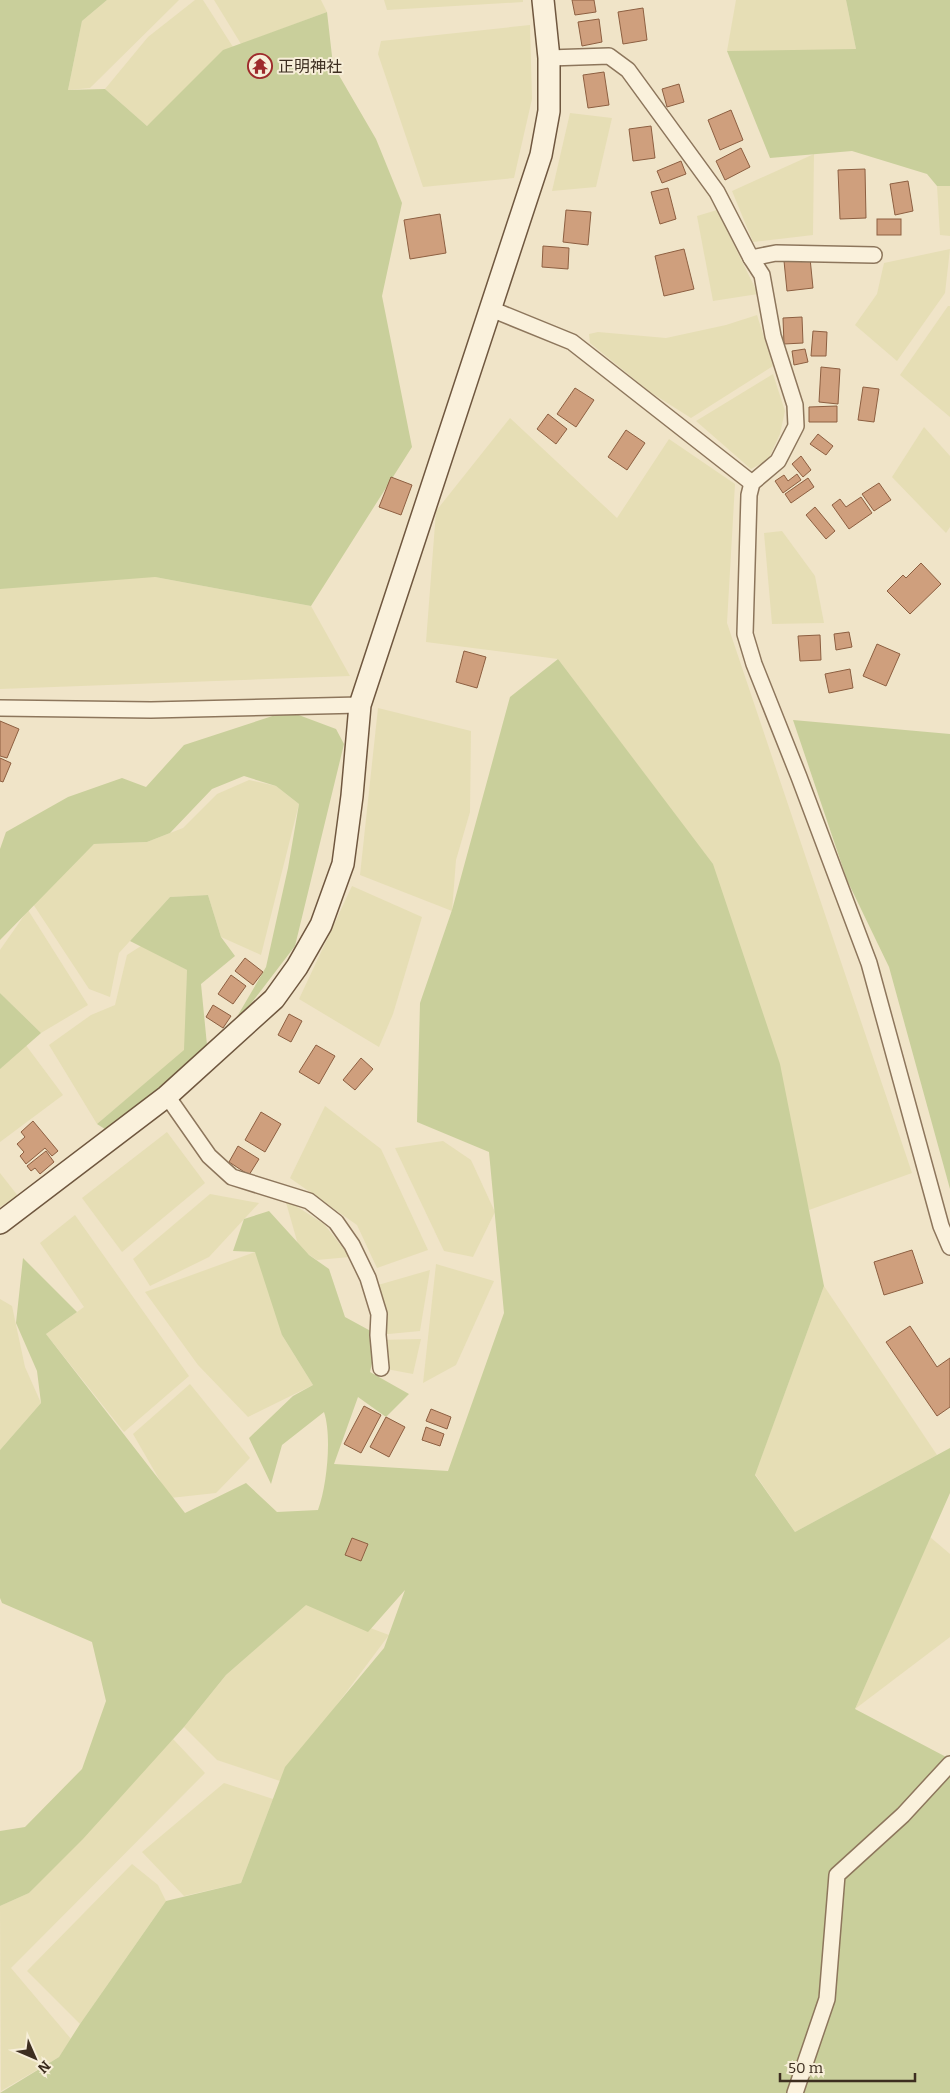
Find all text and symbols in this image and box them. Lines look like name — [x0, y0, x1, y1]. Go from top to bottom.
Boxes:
temple icon: 正明神社 — [247, 53, 273, 79]
place label: 正明神社 — [278, 57, 342, 76]
north arrow — [10, 2033, 60, 2083]
scale bar — [780, 2050, 915, 2082]
text: N — [34, 2057, 54, 2077]
text: 50 m — [788, 2059, 824, 2077]

